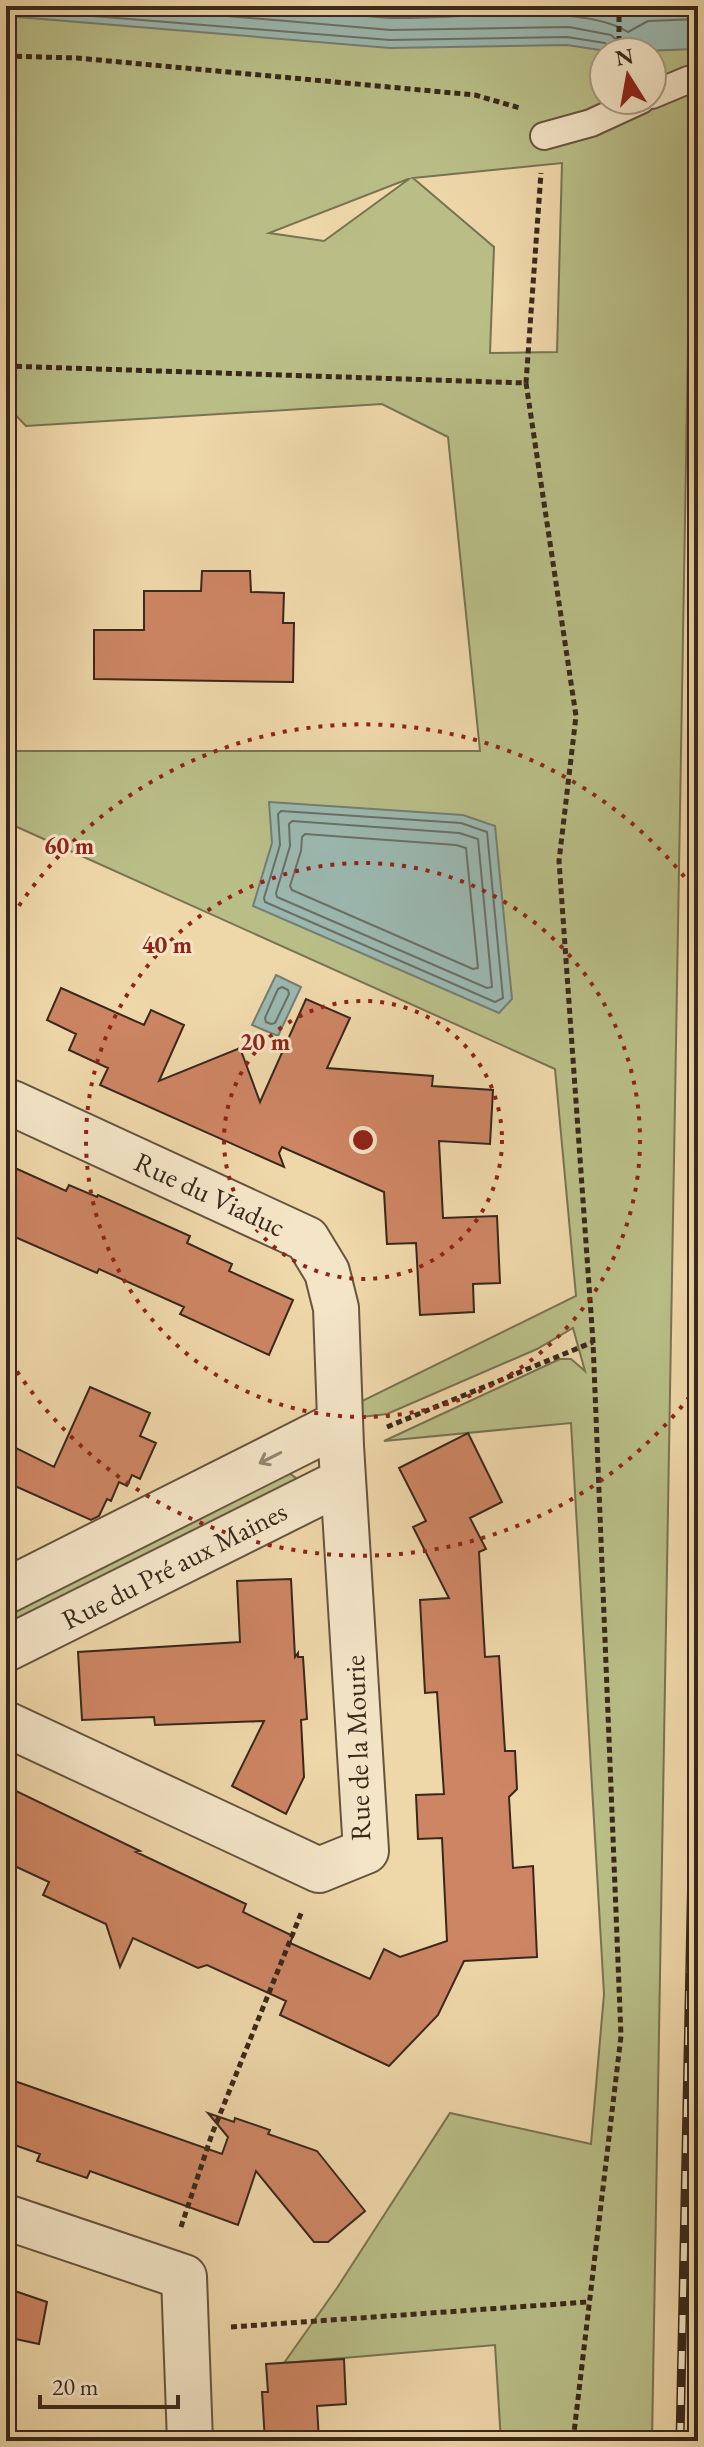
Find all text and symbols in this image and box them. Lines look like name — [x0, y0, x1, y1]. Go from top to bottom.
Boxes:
north arrow — [588, 36, 668, 116]
text: N — [613, 41, 636, 73]
text: 60 m — [44, 830, 94, 861]
text: 40 m — [142, 929, 192, 960]
text: 20 m — [240, 1026, 290, 1057]
centre of rings — [349, 1126, 377, 1154]
street label: Rue du Viaduc — [129, 1143, 291, 1245]
one-way arrow — [259, 1451, 283, 1466]
street label: Rue du Pré aux Maines — [55, 1493, 293, 1637]
street label: Rue de la Mourie — [336, 1654, 378, 1841]
scale bar — [40, 2359, 178, 2409]
text: 20 m — [52, 2371, 99, 2402]

